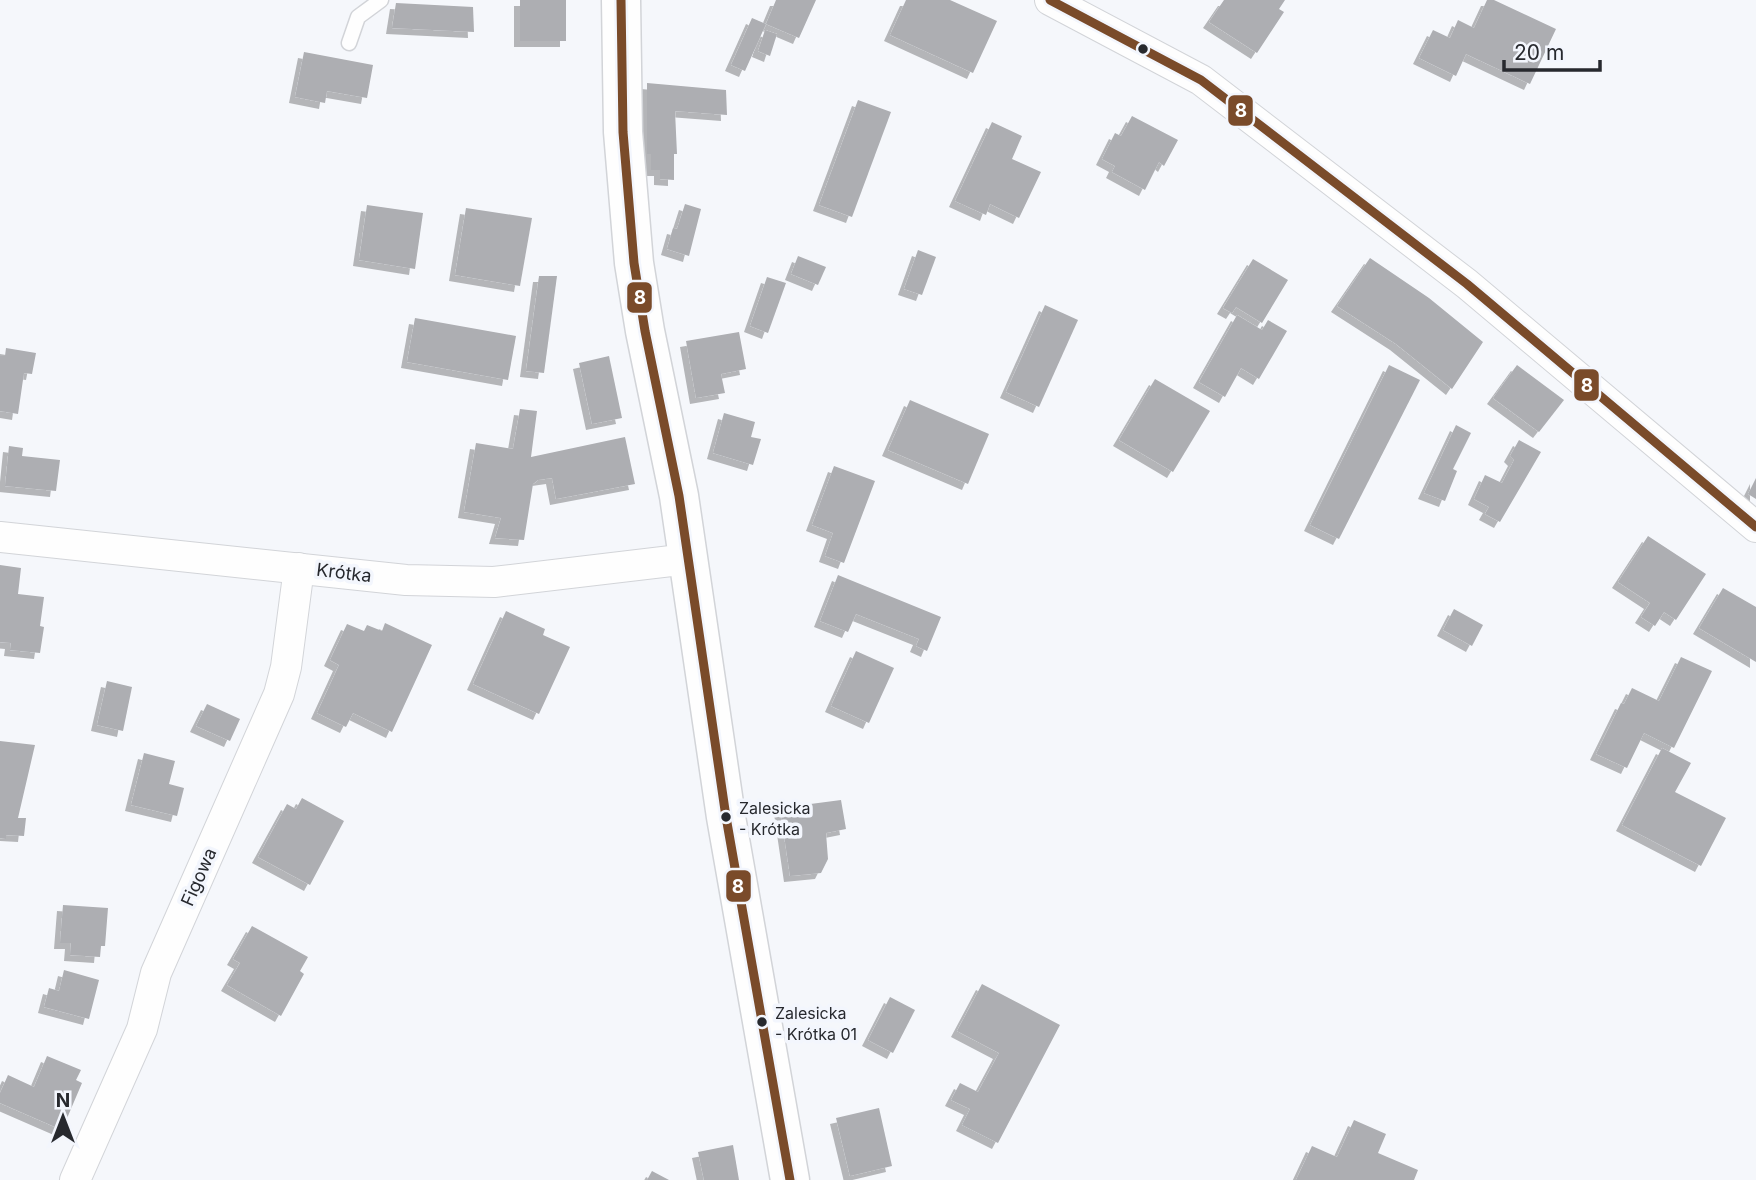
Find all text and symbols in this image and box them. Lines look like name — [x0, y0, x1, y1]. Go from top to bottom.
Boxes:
scale bar — [1504, 28, 1600, 72]
text: 20 m — [1514, 40, 1564, 65]
unlabelled marker — [1136, 42, 1150, 56]
line badge: 8 — [1227, 94, 1254, 127]
text: 8 — [1235, 99, 1247, 122]
line badge: 8 — [626, 281, 653, 314]
text: 8 — [634, 286, 646, 309]
line badge: 8 — [1573, 368, 1600, 402]
text: 8 — [1581, 374, 1593, 397]
street label: Krótka — [315, 559, 373, 586]
place label: Zalesicka - Krótka — [739, 798, 810, 839]
marker: Zalesicka - Krótka — [719, 810, 733, 824]
street label: Figowa — [176, 845, 221, 909]
line badge: 8 — [725, 869, 752, 903]
text: 8 — [732, 875, 744, 898]
place label: Zalesicka - Krótka 01 — [775, 1003, 857, 1044]
marker: Zalesicka - Krótka 01 — [755, 1015, 769, 1029]
north arrow — [28, 1082, 98, 1152]
text: N — [56, 1089, 70, 1112]

